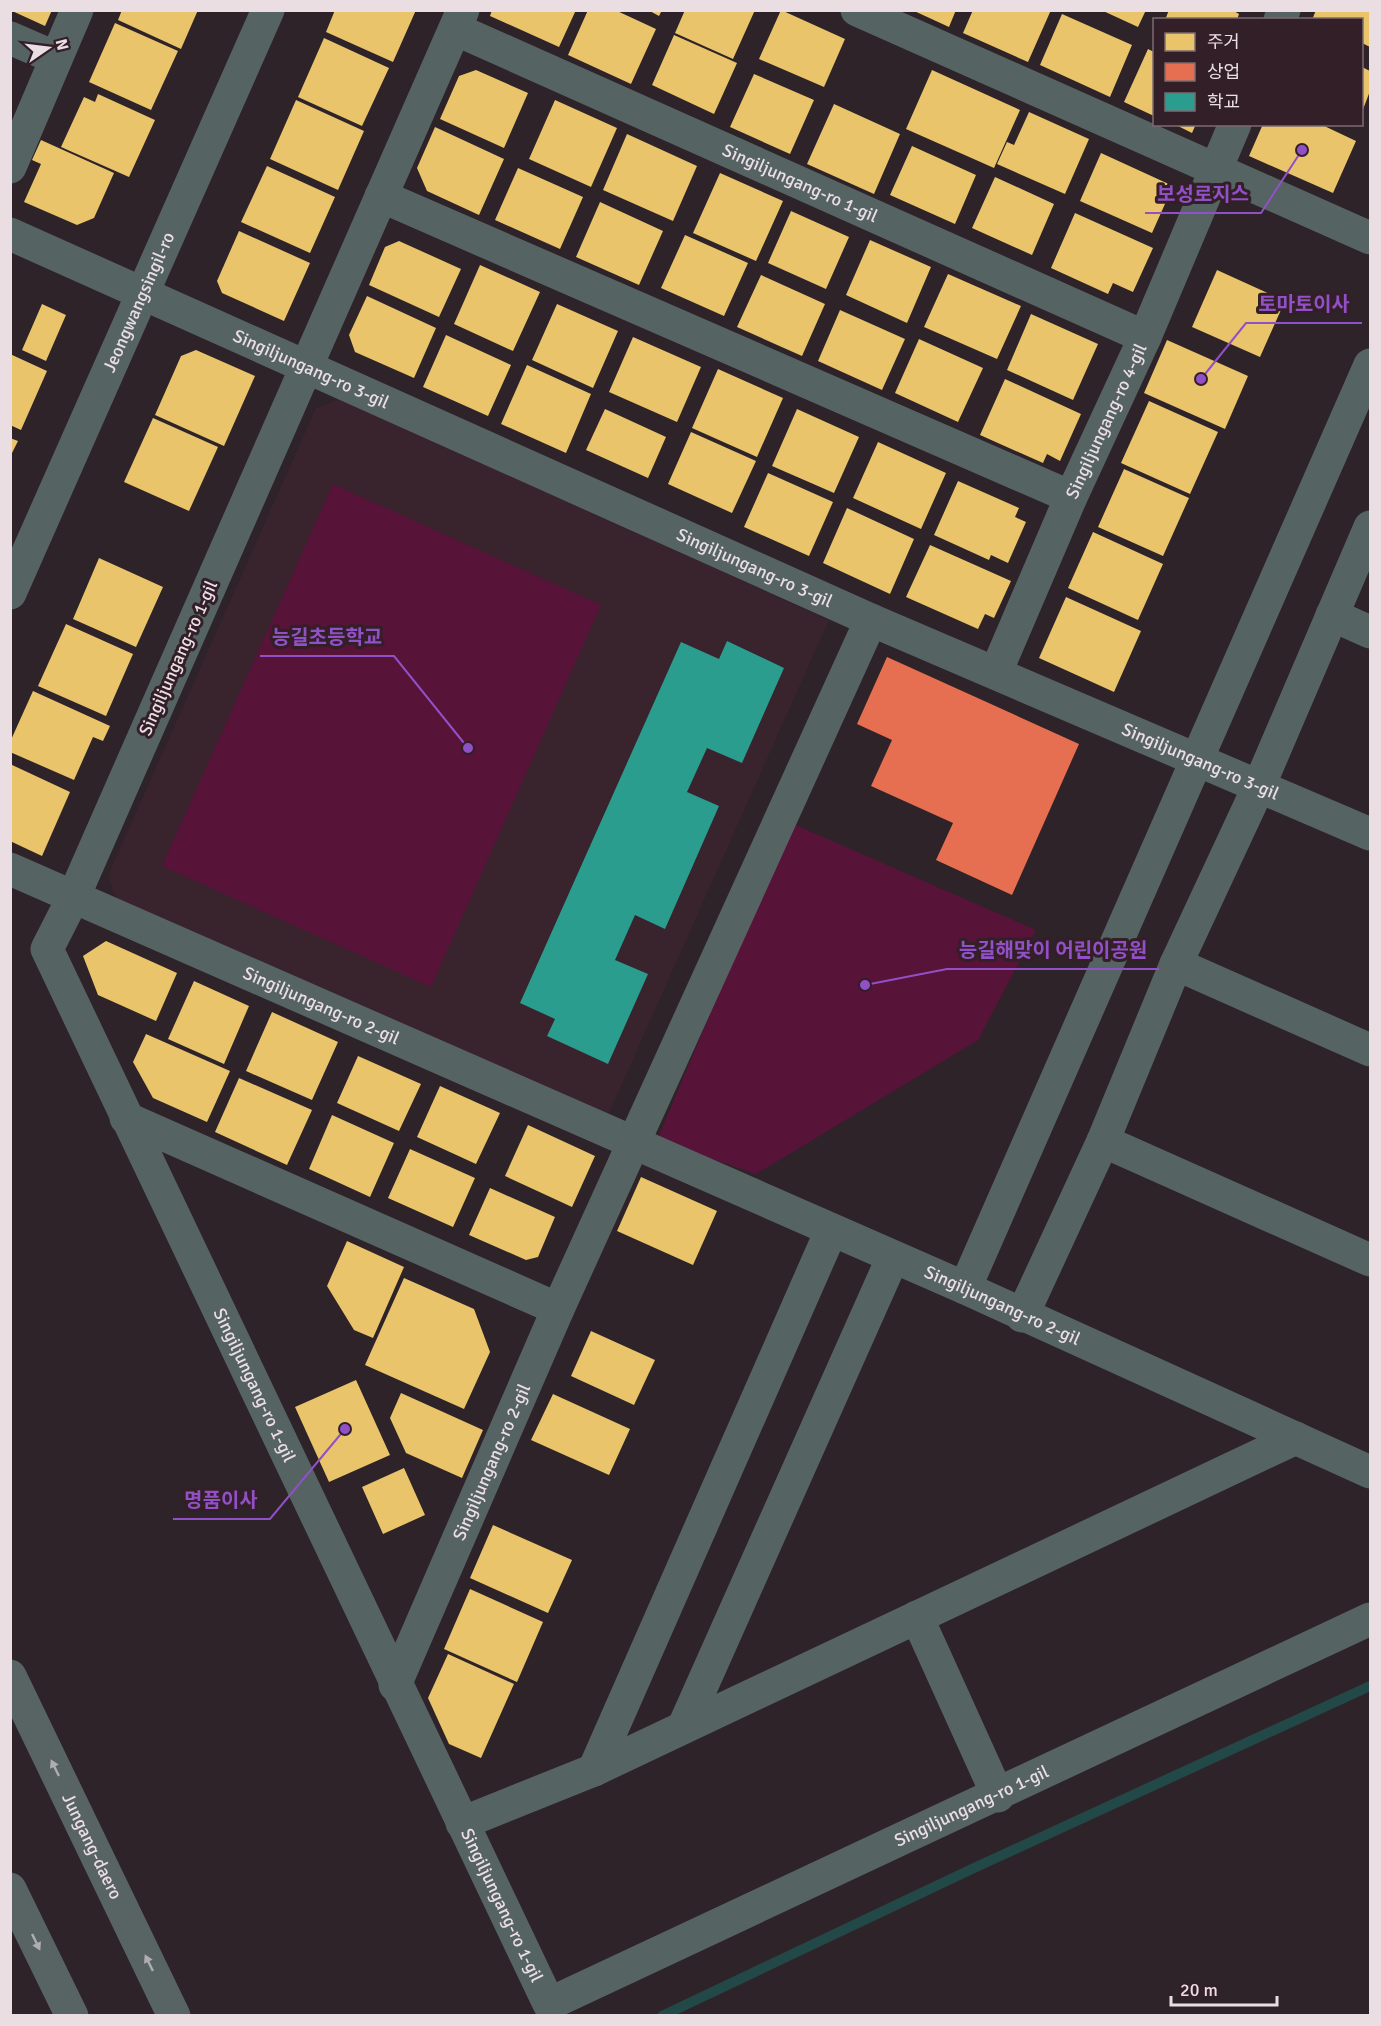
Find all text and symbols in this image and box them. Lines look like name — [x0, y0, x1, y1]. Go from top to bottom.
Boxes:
north arrow — [18, 18, 78, 78]
legend — [1153, 18, 1363, 126]
text: 주거 — [1207, 31, 1240, 53]
text: N — [51, 37, 73, 52]
text: 상업 — [1207, 61, 1240, 83]
text: 학교 — [1207, 91, 1240, 113]
street label: Singiljungang-ro 1-gil — [719, 139, 881, 227]
callout: 보성로지스 — [1145, 175, 1261, 213]
text: 보성로지스 — [1157, 182, 1249, 207]
street label: Jeongwangsingil-ro — [98, 229, 179, 376]
callout: 토마토이사 — [1246, 285, 1362, 323]
text: 토마토이사 — [1258, 292, 1350, 317]
street label: Singiljungang-ro 3-gil — [230, 324, 393, 414]
street label: Singiljungang-ro 4-gil — [1061, 340, 1151, 502]
street label: Singiljungang-ro 3-gil — [673, 523, 836, 612]
street label: Singiljungang-ro 1-gil — [134, 577, 222, 739]
callout: 능길초등학교 — [260, 618, 394, 656]
text: 능길초등학교 — [272, 625, 382, 650]
street label: Singiljungang-ro 3-gil — [1119, 718, 1282, 805]
callout: 능길해맞이 어린이공원 — [947, 931, 1159, 969]
text: 능길해맞이 어린이공원 — [959, 938, 1147, 963]
street label: Singiljungang-ro 2-gil — [240, 962, 403, 1050]
street label: Singiljungang-ro 2-gil — [921, 1261, 1084, 1350]
street label: Singiljungang-ro 1-gil — [208, 1305, 300, 1466]
street label: Singiljungang-ro 2-gil — [448, 1380, 535, 1544]
callout: 명품이사 — [173, 1481, 270, 1519]
text: 명품이사 — [184, 1488, 258, 1513]
one-way arrow — [50, 1760, 60, 1777]
street label: Singiljungang-ro 1-gil — [891, 1760, 1052, 1852]
street label: Jungang-daero — [57, 1789, 127, 1903]
street label: Singiljungang-ro 1-gil — [456, 1825, 548, 1986]
one-way arrow — [31, 1933, 41, 1950]
one-way arrow — [144, 1954, 153, 1971]
scale bar — [1171, 1969, 1278, 2007]
text: 20 m — [1180, 1979, 1218, 2001]

